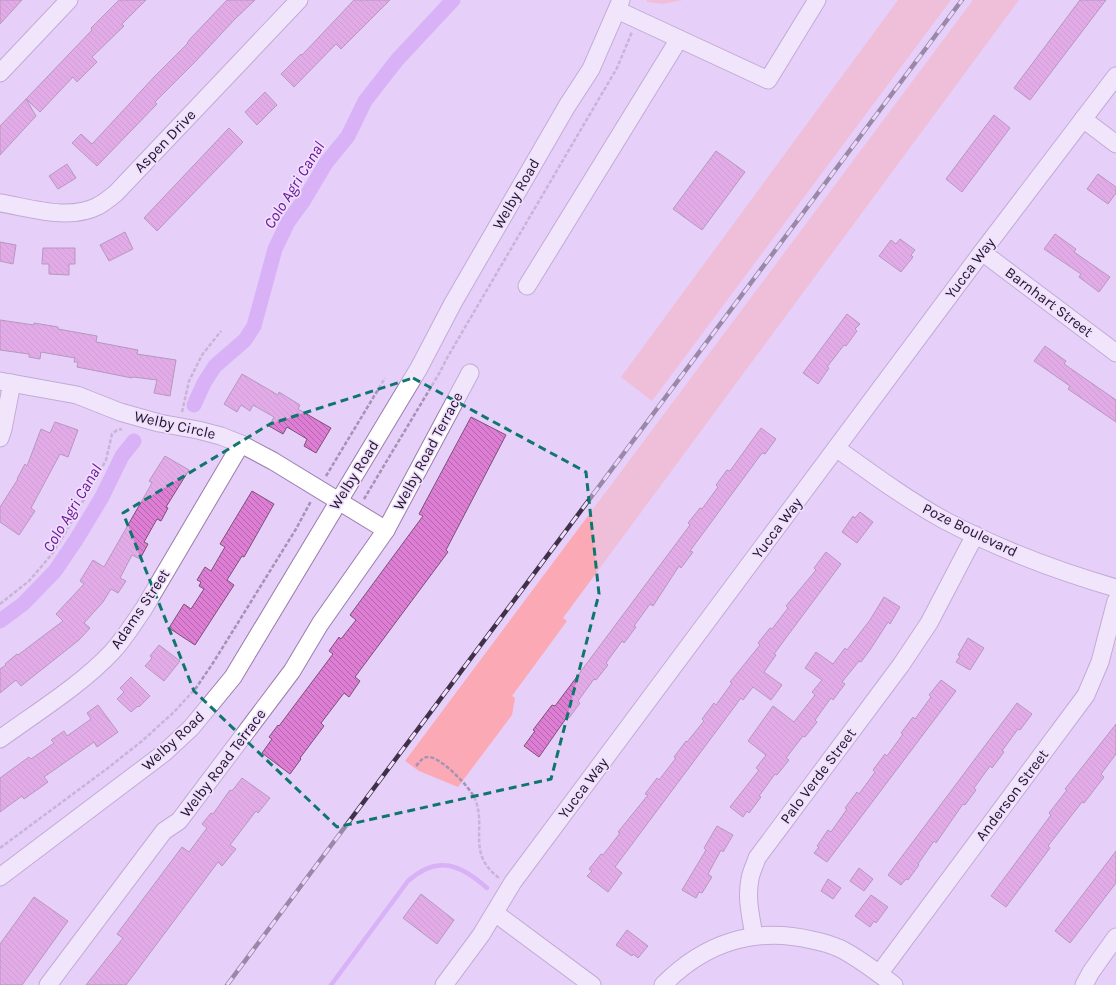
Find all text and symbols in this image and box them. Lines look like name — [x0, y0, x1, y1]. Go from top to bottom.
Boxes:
street label: Aspen Drive — [131, 106, 199, 176]
water label: Colo Agri Canal — [260, 138, 328, 232]
street label: Welby Road — [489, 155, 543, 233]
street label: Yucca Way — [941, 234, 999, 302]
street label: Barnhart Street — [1002, 263, 1097, 341]
street label: Welby Road Terrace — [389, 389, 467, 513]
street label: Welby Circle — [133, 407, 217, 443]
street label: Welby Road — [325, 437, 383, 513]
water label: Colo Agri Canal — [38, 461, 106, 555]
street label: Yucca Way — [748, 494, 806, 562]
street label: Poze Boulevard — [920, 499, 1020, 561]
street label: Adams Street — [107, 565, 173, 652]
street label: Welby Road Terrace — [176, 705, 270, 821]
street label: Welby Road — [138, 708, 208, 774]
street label: Palo Verde Street — [776, 724, 860, 827]
street label: Anderson Street — [972, 746, 1052, 844]
street label: Yucca Way — [554, 754, 612, 822]

